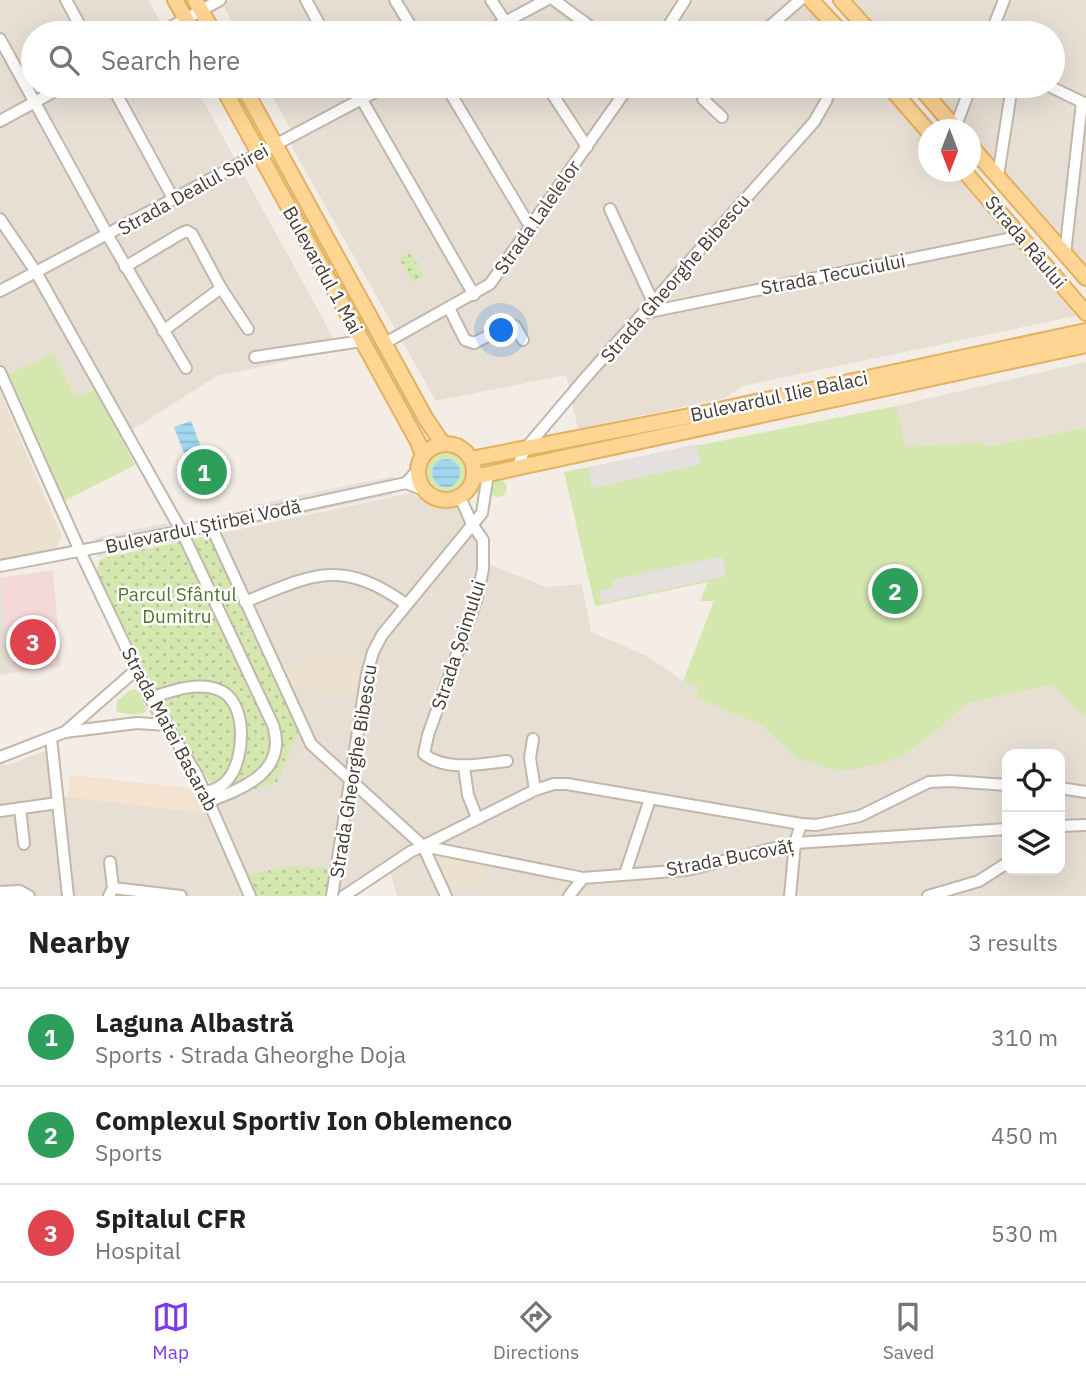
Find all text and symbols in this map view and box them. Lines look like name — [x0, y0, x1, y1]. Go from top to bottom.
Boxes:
search box — [21, 21, 1065, 98]
icon: search — [45, 41, 83, 79]
text: Search here — [101, 43, 240, 77]
north arrow — [918, 119, 981, 182]
street label: Strada Dealul Spirei — [114, 138, 272, 240]
street label: Strada Lalelelor — [489, 155, 585, 279]
street label: Strada Gheorghe Bibescu — [595, 189, 755, 367]
street label: Strada Râului — [980, 191, 1072, 293]
street label: Bulevardul 1 Mai — [278, 202, 368, 338]
street label: Strada Tecuciului — [759, 248, 907, 300]
your location — [484, 313, 518, 347]
street label: Bulevardul Ilie Balaci — [688, 365, 870, 427]
pin: 1 — [181, 446, 227, 498]
street label: Bulevardul Știrbei Vodă — [103, 494, 303, 558]
pin: 2 — [872, 565, 918, 617]
street label: Strada Șoimului — [426, 577, 490, 713]
park label: Parcul Sfântul Dumitru — [117, 582, 237, 628]
pin: 3 — [10, 616, 56, 668]
street label: Strada Matei Basarab — [117, 643, 223, 815]
street label: Strada Gheorghe Bibescu — [324, 662, 382, 880]
map controls — [1002, 749, 1065, 875]
button: locate — [1002, 749, 1065, 812]
button: layers — [1002, 812, 1065, 875]
street label: Strada Bucovăț — [664, 833, 796, 881]
text: Nearby — [28, 922, 130, 961]
text: 3 results — [968, 927, 1058, 957]
text: Laguna Albastră — [95, 1005, 294, 1039]
text: 1 — [44, 1022, 58, 1052]
text: 310 m — [991, 1022, 1058, 1052]
text: Sports · Strada Gheorghe Doja — [95, 1039, 406, 1069]
text: Complexul Sportiv Ion Oblemenco — [95, 1103, 512, 1137]
text: 2 — [44, 1120, 58, 1150]
text: 450 m — [991, 1120, 1058, 1150]
text: Sports — [95, 1137, 162, 1167]
text: Spitalul CFR — [95, 1201, 246, 1235]
text: 3 — [44, 1218, 58, 1248]
text: 530 m — [991, 1218, 1058, 1248]
text: Hospital — [95, 1235, 181, 1265]
tab: Map — [152, 1298, 190, 1364]
tab: Directions — [493, 1298, 579, 1364]
tab: Saved — [883, 1298, 934, 1364]

